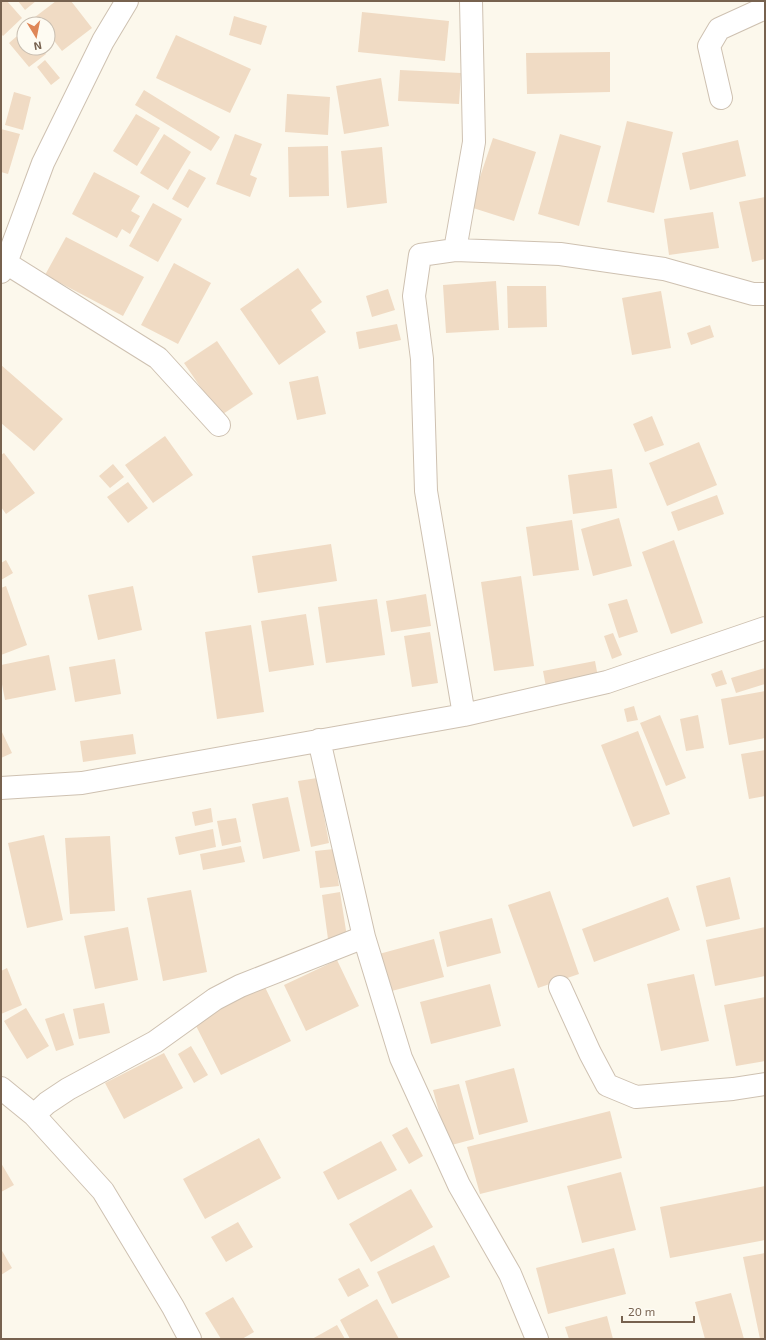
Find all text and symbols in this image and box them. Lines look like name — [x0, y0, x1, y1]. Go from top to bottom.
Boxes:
north arrow — [16, 16, 56, 56]
text: N — [33, 39, 43, 53]
scale bar — [622, 1298, 694, 1324]
text: 20 m — [628, 1304, 655, 1318]

